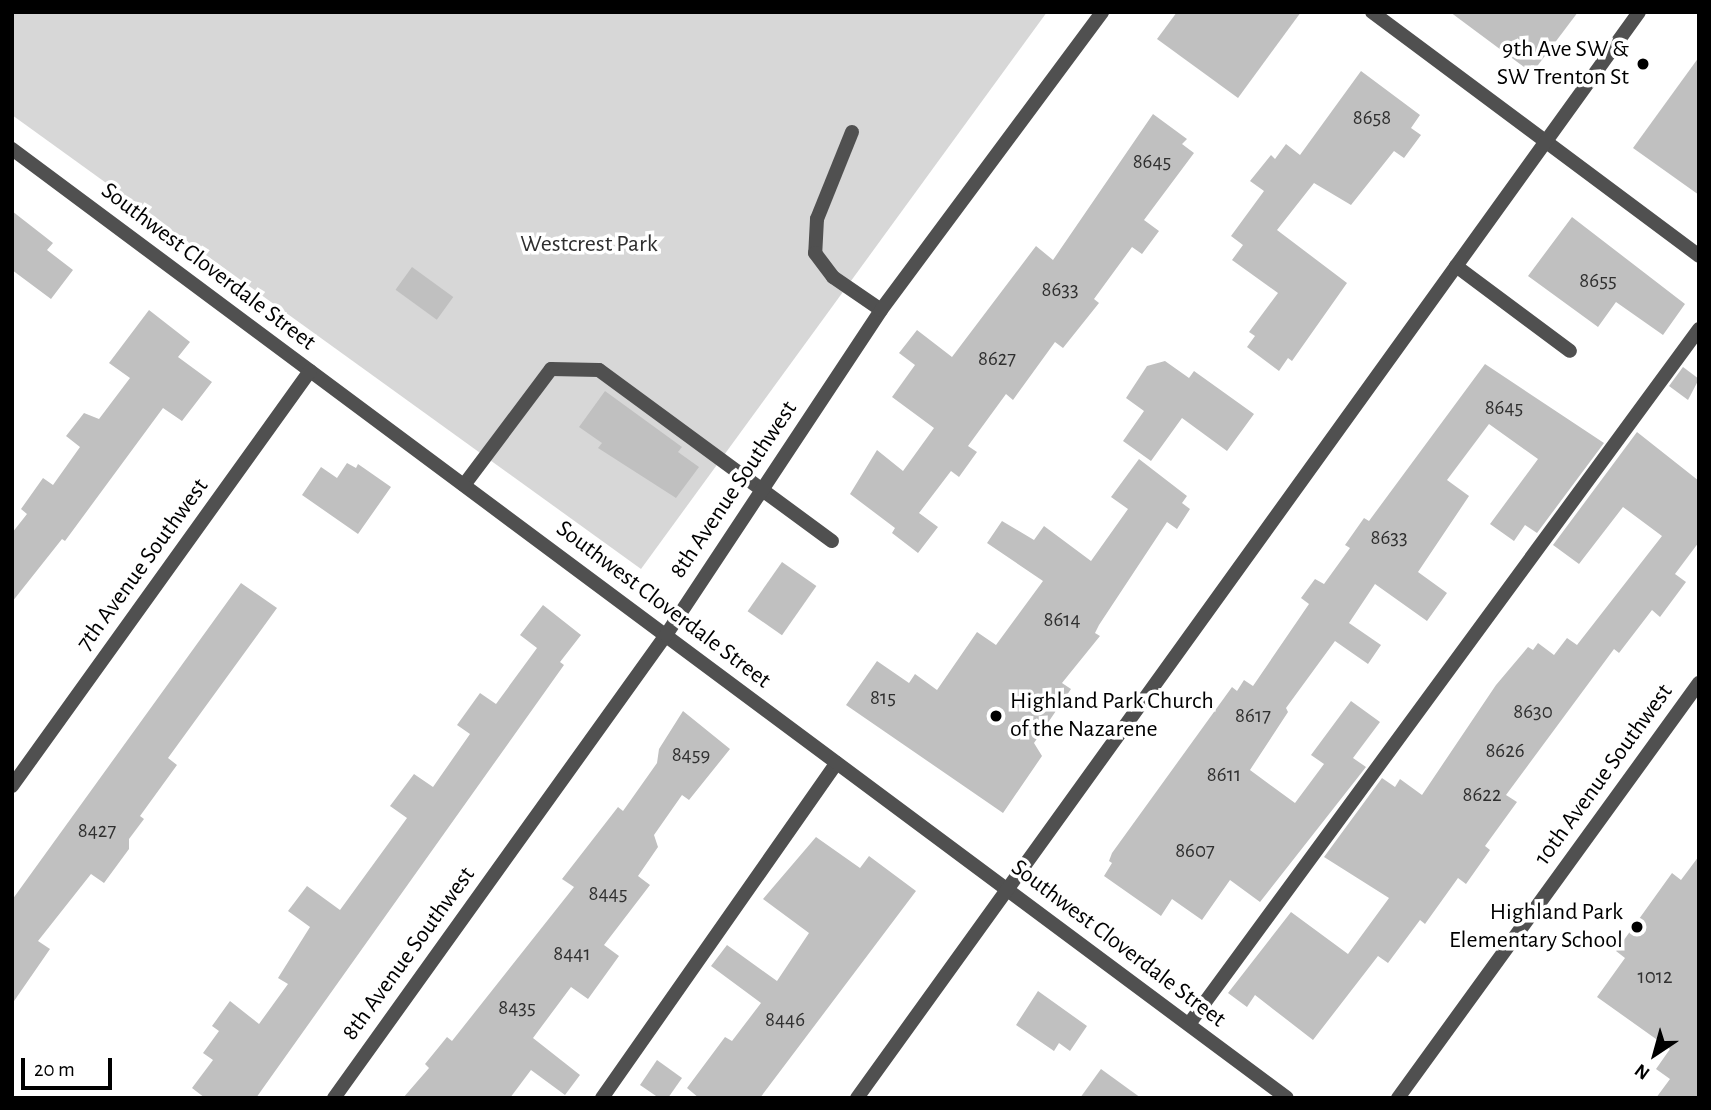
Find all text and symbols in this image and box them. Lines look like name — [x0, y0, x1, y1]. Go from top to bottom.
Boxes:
place label: 9th Ave SW & SW Trenton St — [1497, 36, 1629, 92]
marker: 9th Ave SW & SW Trenton St — [1635, 56, 1651, 72]
house number: 8658 — [1353, 105, 1391, 131]
house number: 8645 — [1133, 149, 1171, 175]
street label: Southwest Cloverdale Street — [95, 177, 321, 357]
park label: Westcrest Park — [520, 231, 658, 259]
house number: 8655 — [1579, 268, 1617, 294]
house number: 8633 — [1041, 277, 1079, 303]
house number: 8627 — [978, 346, 1016, 372]
house number: 8645 — [1485, 395, 1523, 421]
street label: 8th Avenue Southwest — [664, 396, 804, 584]
street label: 7th Avenue Southwest — [71, 473, 215, 657]
street label: Southwest Cloverdale Street — [550, 515, 776, 695]
house number: 8633 — [1370, 525, 1408, 551]
house number: 8614 — [1043, 607, 1081, 633]
street label: 10th Avenue Southwest — [1529, 679, 1679, 871]
house number: 815 — [870, 685, 896, 711]
place label: Highland Park Church of the Nazarene — [1010, 688, 1214, 744]
house number: 8630 — [1513, 699, 1553, 725]
house number: 8617 — [1235, 703, 1271, 729]
marker: Highland Park Church of the Nazarene — [988, 708, 1004, 724]
house number: 8626 — [1485, 738, 1525, 764]
house number: 8459 — [672, 742, 710, 768]
house number: 8611 — [1207, 762, 1241, 788]
house number: 8622 — [1463, 782, 1501, 808]
house number: 8427 — [78, 818, 116, 844]
house number: 8607 — [1175, 838, 1215, 864]
street label: Southwest Cloverdale Street — [1005, 854, 1231, 1034]
street label: 8th Avenue Southwest — [336, 862, 482, 1046]
house number: 8445 — [589, 881, 627, 907]
place label: Highland Park Elementary School — [1449, 899, 1623, 955]
marker: Highland Park Elementary School — [1629, 919, 1645, 935]
house number: 8441 — [553, 941, 591, 967]
house number: 1012 — [1637, 964, 1673, 990]
house number: 8435 — [498, 995, 536, 1021]
house number: 8446 — [765, 1007, 805, 1033]
north arrow — [1620, 1019, 1690, 1089]
scale bar — [24, 1044, 116, 1088]
text: 20 m — [34, 1059, 75, 1080]
text: N — [1631, 1060, 1653, 1083]

